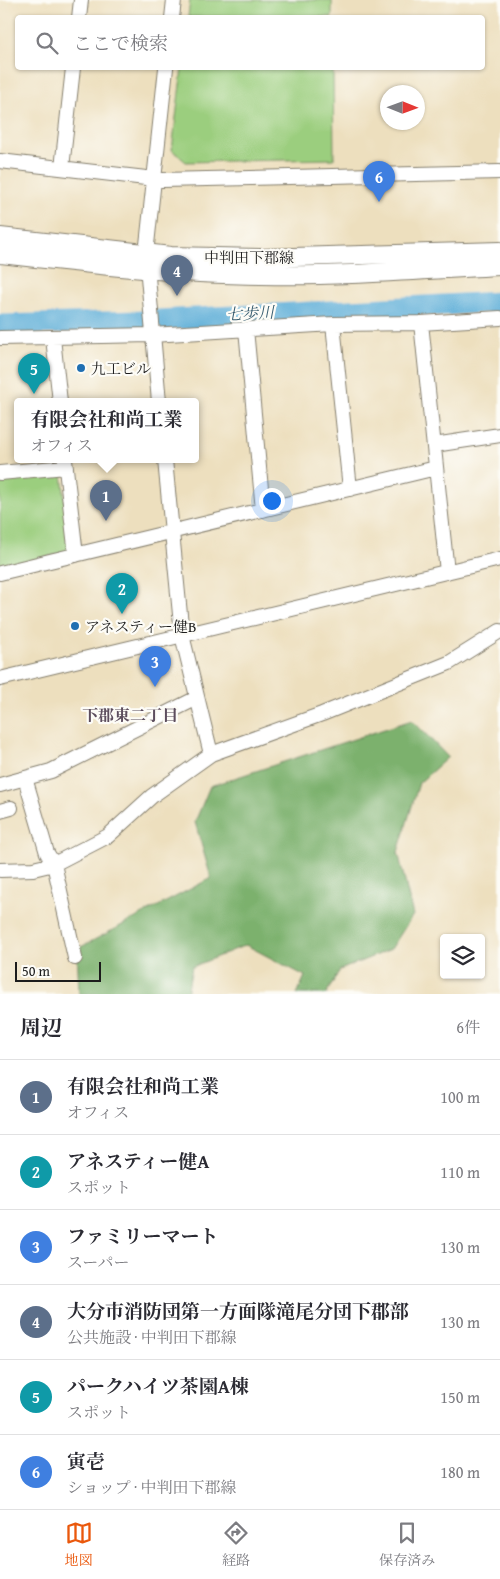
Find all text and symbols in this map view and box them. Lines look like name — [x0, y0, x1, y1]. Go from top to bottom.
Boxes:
search box — [15, 15, 485, 70]
icon: search — [33, 29, 61, 57]
text: ここで検索 — [73, 29, 168, 57]
north arrow — [380, 85, 425, 130]
pin: 6 — [363, 161, 395, 202]
street label: 中判田下郡線 — [204, 247, 294, 268]
pin: 4 — [161, 255, 193, 296]
water label: 七歩川 — [225, 300, 277, 326]
pin: 5 — [18, 353, 50, 394]
place label: 九工ビル — [91, 358, 151, 379]
marker: 九工ビル — [75, 362, 87, 374]
popup — [14, 398, 199, 463]
text: 有限会社和尚工業 — [30, 405, 183, 433]
text: オフィス — [30, 433, 93, 457]
pin: 1 — [90, 480, 122, 521]
your location — [259, 488, 285, 514]
pin: 2 — [106, 573, 138, 614]
place label: アネスティー健B — [85, 616, 196, 637]
marker: アネスティー健B — [69, 620, 81, 632]
pin: 3 — [139, 646, 171, 687]
district label: 下郡東二丁目 — [82, 703, 178, 727]
map controls — [440, 934, 485, 979]
button: layers — [440, 934, 485, 979]
scale bar — [15, 959, 101, 982]
text: 50 m — [22, 961, 50, 981]
text: 周辺 — [20, 1012, 62, 1043]
text: 6件 — [456, 1015, 480, 1039]
text: 有限会社和尚工業 — [67, 1072, 219, 1100]
text: 1 — [32, 1085, 40, 1109]
text: 100 m — [440, 1085, 480, 1109]
text: オフィス — [67, 1100, 129, 1124]
text: アネスティー健A — [67, 1147, 210, 1175]
text: 2 — [32, 1160, 40, 1184]
text: 110 m — [440, 1160, 480, 1184]
text: スポット — [67, 1175, 131, 1199]
text: ファミリーマート — [67, 1222, 219, 1250]
text: 3 — [32, 1235, 40, 1259]
text: 130 m — [440, 1235, 480, 1259]
text: スーパー — [67, 1250, 129, 1274]
text: 大分市消防団第一方面隊滝尾分団下郡部 — [67, 1297, 409, 1325]
text: 4 — [32, 1310, 40, 1334]
text: 130 m — [440, 1310, 480, 1334]
text: 公共施設 · 中判田下郡線 — [67, 1325, 237, 1349]
text: パークハイツ茶園A棟 — [67, 1372, 249, 1400]
text: 5 — [32, 1385, 40, 1409]
text: 150 m — [440, 1385, 480, 1409]
text: スポット — [67, 1400, 131, 1424]
text: 寅壱 — [67, 1447, 105, 1475]
text: 6 — [32, 1460, 40, 1484]
text: 180 m — [440, 1460, 480, 1484]
text: ショップ · 中判田下郡線 — [67, 1475, 236, 1499]
tab: 地図 — [65, 1519, 93, 1570]
tab: 経路 — [222, 1519, 250, 1570]
tab: 保存済み — [379, 1519, 435, 1570]

